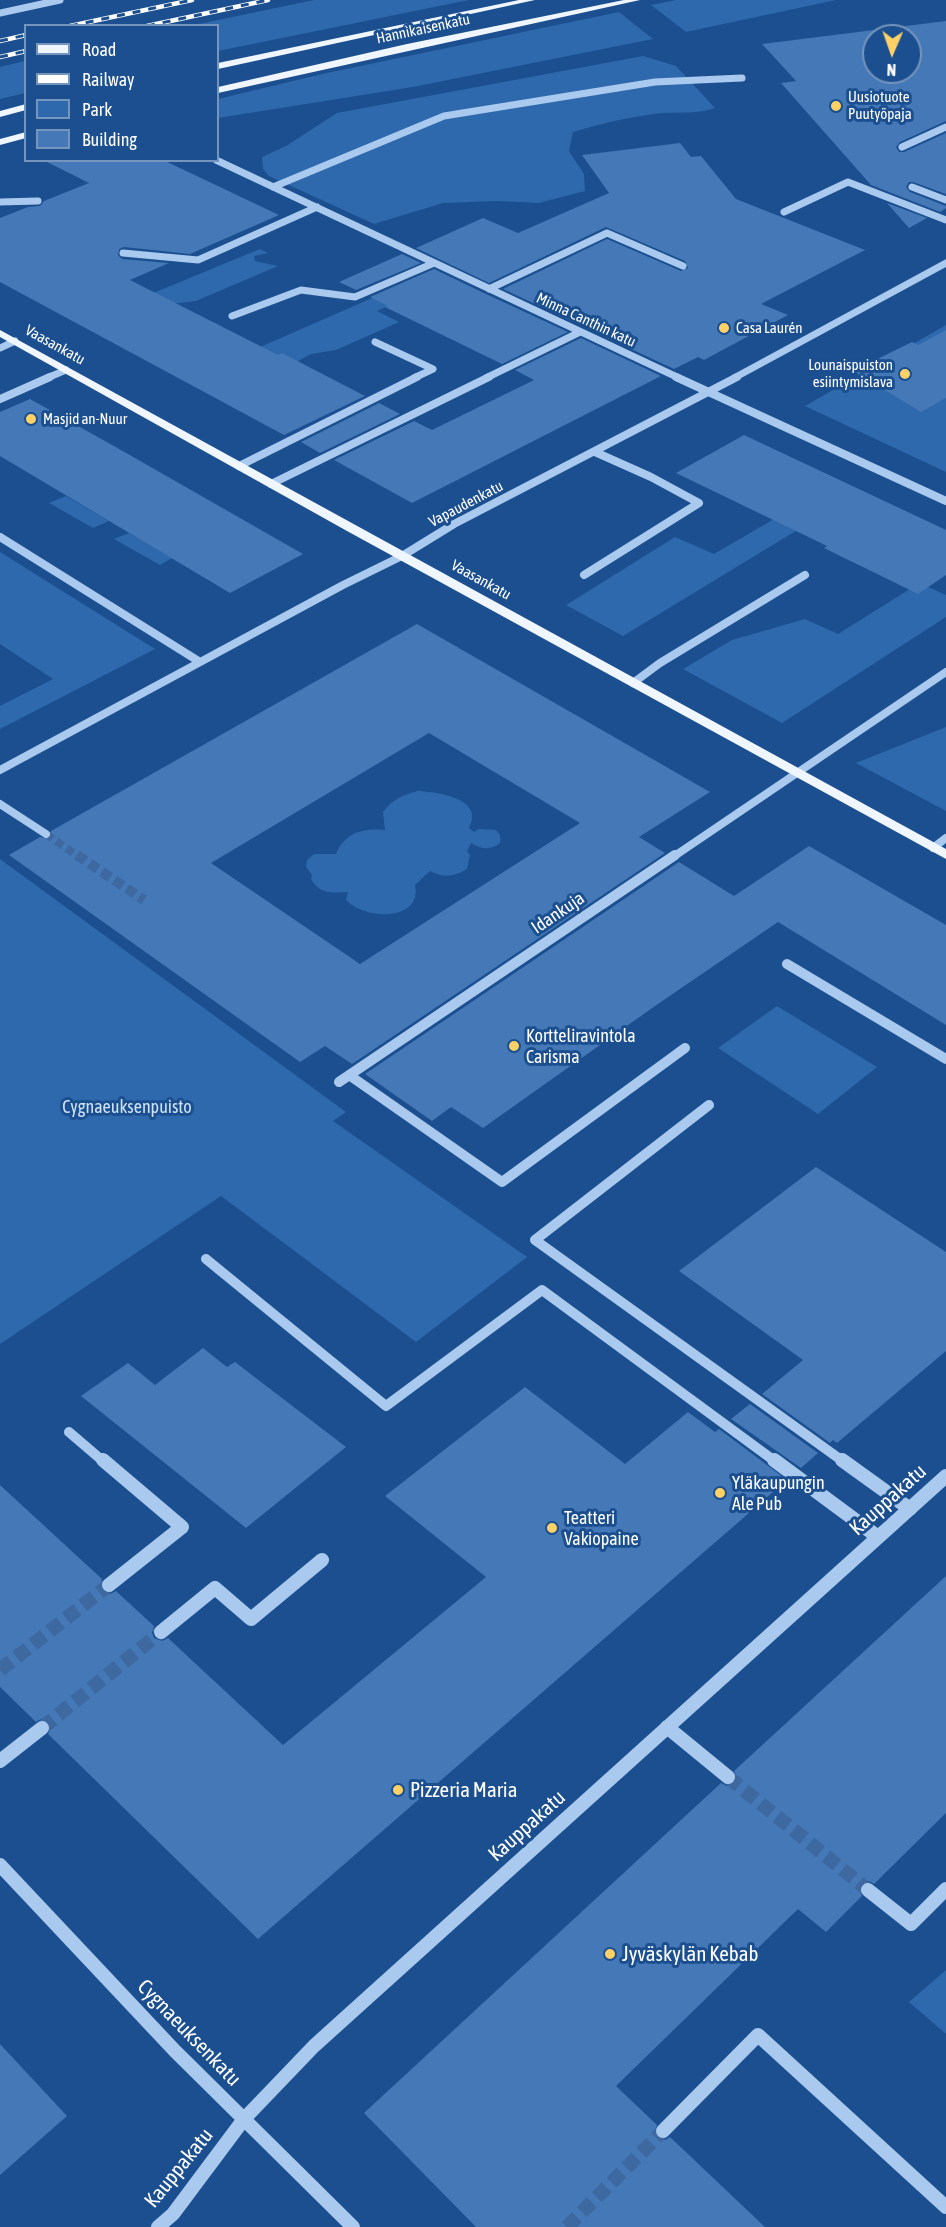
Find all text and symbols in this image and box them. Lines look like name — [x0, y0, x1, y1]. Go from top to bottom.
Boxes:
street label: Hannikaisenkatu — [375, 10, 471, 48]
legend — [24, 24, 219, 162]
north arrow — [862, 24, 922, 84]
text: Road — [82, 39, 116, 60]
text: N — [886, 61, 896, 79]
text: Railway — [82, 69, 134, 90]
place label: Uusiotuote Puutyöpaja — [848, 88, 912, 123]
text: Park — [82, 99, 112, 120]
marker: Uusiotuote Puutyöpaja — [829, 99, 843, 113]
text: Building — [82, 129, 137, 150]
street label: Minna Canthin katu — [533, 289, 639, 351]
place label: Casa Laurén — [736, 319, 803, 337]
street label: Vaasankatu — [22, 321, 88, 369]
marker: Casa Laurén — [717, 321, 731, 335]
place label: Lounaispuiston esiintymislava — [808, 356, 893, 391]
marker: Lounaispuiston esiintymislava — [898, 367, 912, 381]
place label: Masjid an-Nuur — [43, 410, 127, 428]
marker: Masjid an-Nuur — [24, 412, 38, 426]
street label: Vapaudenkatu — [426, 477, 506, 531]
street label: Vaasankatu — [448, 556, 514, 604]
street label: Idankuja — [527, 887, 589, 939]
place label: Kortteliravintola Carisma — [526, 1025, 636, 1068]
marker: Kortteliravintola Carisma — [507, 1039, 521, 1053]
park label: Cygnaeuksenpuisto — [62, 1096, 192, 1118]
street label: Kauppakatu — [844, 1459, 932, 1541]
place label: Yläkaupungin Ale Pub — [732, 1472, 825, 1514]
marker: Yläkaupungin Ale Pub — [713, 1486, 727, 1500]
place label: Teatteri Vakiopaine — [564, 1507, 639, 1550]
marker: Teatteri Vakiopaine — [545, 1521, 559, 1535]
place label: Pizzeria Maria — [410, 1777, 517, 1803]
marker: Pizzeria Maria — [391, 1783, 405, 1797]
street label: Kauppakatu — [483, 1785, 571, 1867]
place label: Jyväskylän Kebab — [622, 1941, 758, 1967]
marker: Jyväskylän Kebab — [603, 1947, 617, 1961]
street label: Cygnaeuksenkatu — [132, 1974, 246, 2092]
street label: Kauppakatu — [139, 2123, 219, 2213]

